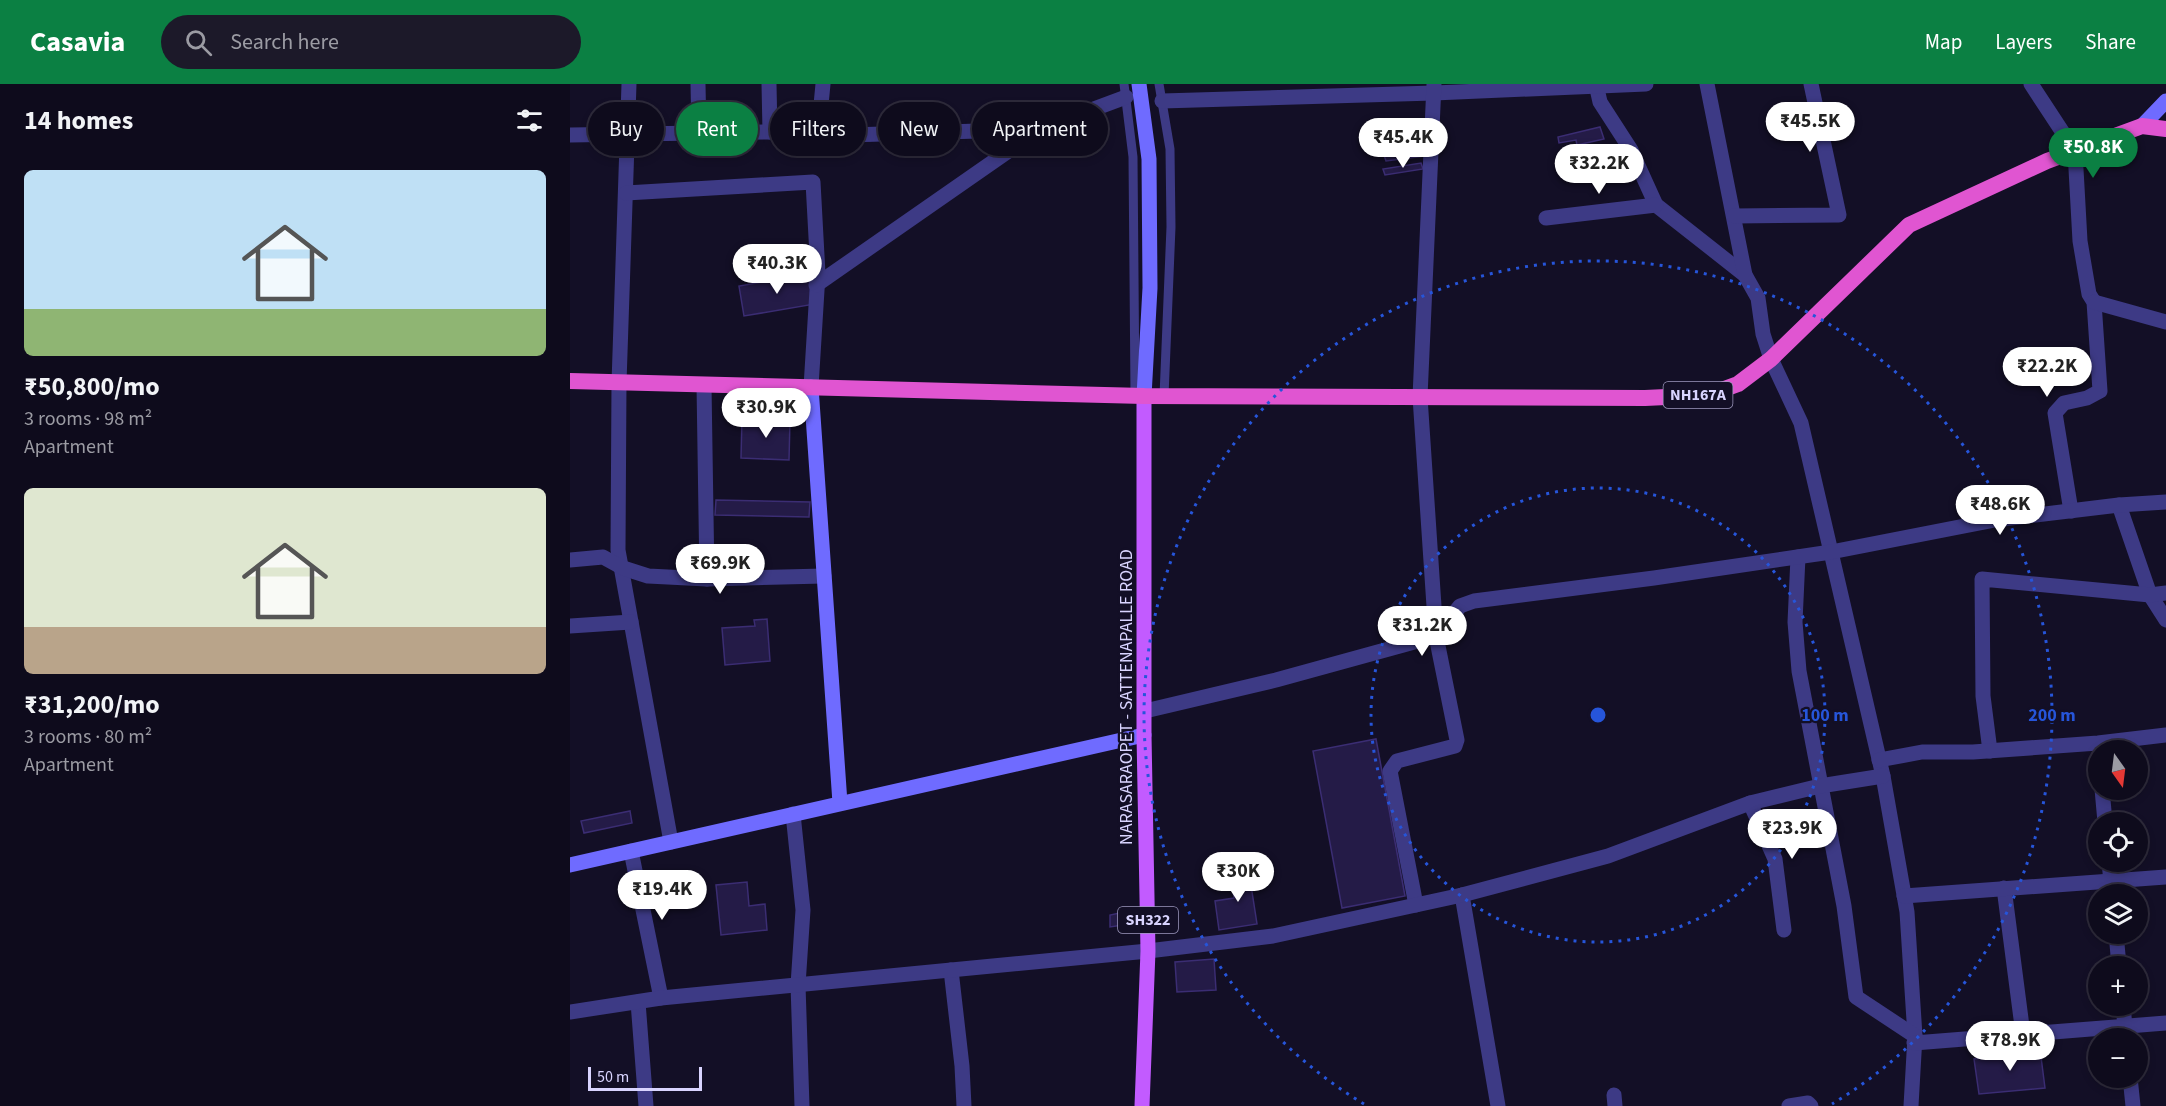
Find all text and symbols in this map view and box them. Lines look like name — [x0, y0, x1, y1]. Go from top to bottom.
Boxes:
search box — [161, 15, 581, 69]
text: Casavia — [30, 22, 125, 62]
icon: search — [182, 26, 215, 59]
text: Search here — [230, 26, 339, 58]
text: Map — [1925, 27, 1962, 57]
text: Layers — [1995, 27, 2052, 57]
text: Share — [2085, 27, 2136, 57]
text: 14 homes — [24, 102, 133, 139]
chip: Buy — [588, 102, 664, 156]
chip: Rent — [676, 102, 758, 156]
chip: Filters — [770, 102, 866, 156]
chip: New — [878, 102, 960, 156]
chip: Apartment — [972, 102, 1108, 156]
pin: ₹45.5K — [1761, 102, 1859, 153]
icon: filters — [513, 104, 546, 137]
text: ₹45.5K — [1780, 107, 1840, 135]
pin: ₹45.4K — [1354, 118, 1452, 169]
text: ₹45.4K — [1373, 123, 1433, 151]
pin: ₹50.8K — [2044, 128, 2142, 179]
text: ₹50.8K — [2063, 133, 2123, 161]
pin: ₹32.2K — [1550, 144, 1648, 195]
text: ₹32.2K — [1569, 149, 1629, 177]
icon: home — [231, 209, 339, 317]
pin: ₹40.3K — [728, 244, 826, 295]
text: ₹40.3K — [747, 249, 807, 277]
pin: ₹22.2K — [1998, 347, 2096, 398]
text: ₹22.2K — [2017, 352, 2077, 380]
text: ₹50,800/mo — [24, 368, 160, 405]
road number: NH167A — [1664, 382, 1732, 408]
pin: ₹30.9K — [717, 388, 815, 439]
text: ₹30.9K — [736, 393, 796, 421]
text: 3 rooms · 98 m² — [24, 405, 152, 433]
text: Apartment — [24, 433, 114, 461]
pin: ₹48.6K — [1951, 485, 2049, 536]
text: ₹48.6K — [1970, 490, 2030, 518]
icon: home — [231, 527, 339, 635]
pin: ₹69.9K — [671, 544, 769, 595]
text: ₹69.9K — [690, 549, 750, 577]
street label: NARASARAOPET - SATTENAPALLE ROAD — [1114, 549, 1139, 845]
pin: ₹31.2K — [1373, 606, 1471, 657]
text: ₹31.2K — [1392, 611, 1452, 639]
text: ₹31,200/mo — [24, 686, 160, 723]
text: 100 m — [1801, 703, 1849, 728]
text: 200 m — [2028, 703, 2076, 728]
centre of rings — [1588, 705, 1608, 725]
text: 3 rooms · 80 m² — [24, 723, 152, 751]
north arrow — [2088, 740, 2148, 800]
map controls — [2088, 740, 2148, 1088]
text: Apartment — [24, 751, 114, 779]
pin: ₹23.9K — [1743, 809, 1841, 860]
button: locate — [2088, 812, 2148, 872]
text: ₹23.9K — [1762, 814, 1822, 842]
pin: ₹30K — [1202, 852, 1274, 903]
text: ₹30K — [1216, 857, 1260, 885]
pin: ₹19.4K — [613, 870, 711, 921]
text: ₹19.4K — [632, 875, 692, 903]
button: layers — [2088, 884, 2148, 944]
road number: SH322 — [1118, 907, 1178, 933]
button: + — [2088, 956, 2148, 1016]
pin: ₹78.9K — [1961, 1021, 2059, 1072]
text: ₹78.9K — [1980, 1026, 2040, 1054]
button: − — [2088, 1028, 2148, 1088]
scale bar — [588, 1064, 702, 1092]
text: 50 m — [597, 1066, 629, 1088]

